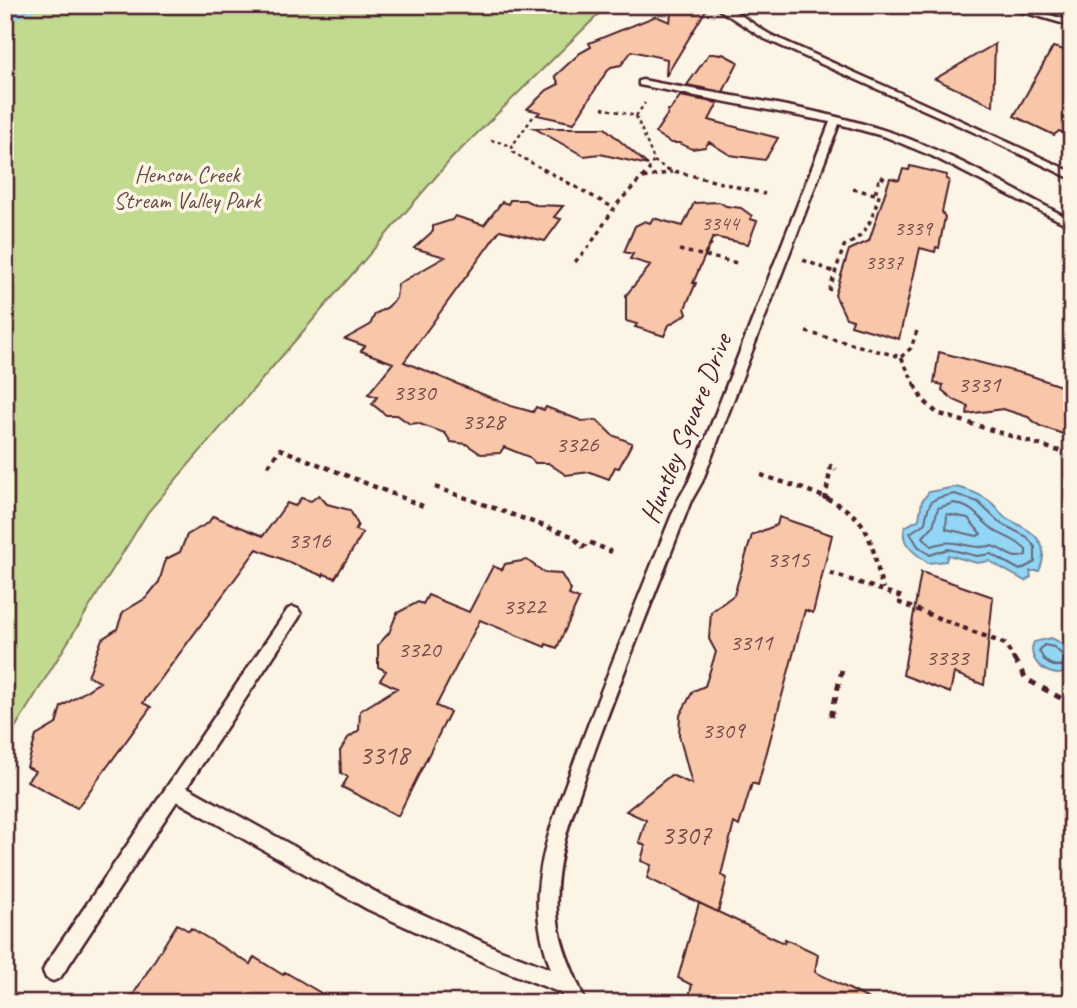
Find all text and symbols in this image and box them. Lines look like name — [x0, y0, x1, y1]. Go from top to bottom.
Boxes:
park label: Henson Creek Stream Valley Park — [114, 160, 262, 215]
house number: 3344 — [701, 210, 741, 236]
house number: 3339 — [894, 215, 933, 241]
house number: 3337 — [865, 249, 904, 275]
street label: Huntley Square Drive — [632, 327, 740, 528]
house number: 3331 — [957, 369, 1002, 399]
house number: 3330 — [392, 377, 438, 407]
house number: 3328 — [461, 406, 507, 436]
house number: 3326 — [555, 429, 600, 459]
house number: 3316 — [287, 525, 332, 555]
house number: 3315 — [766, 544, 811, 574]
house number: 3322 — [502, 591, 548, 621]
house number: 3311 — [729, 627, 774, 657]
house number: 3320 — [397, 634, 443, 664]
house number: 3333 — [925, 642, 971, 672]
house number: 3309 — [701, 715, 747, 745]
house number: 3318 — [359, 737, 412, 772]
house number: 3307 — [661, 817, 713, 852]

